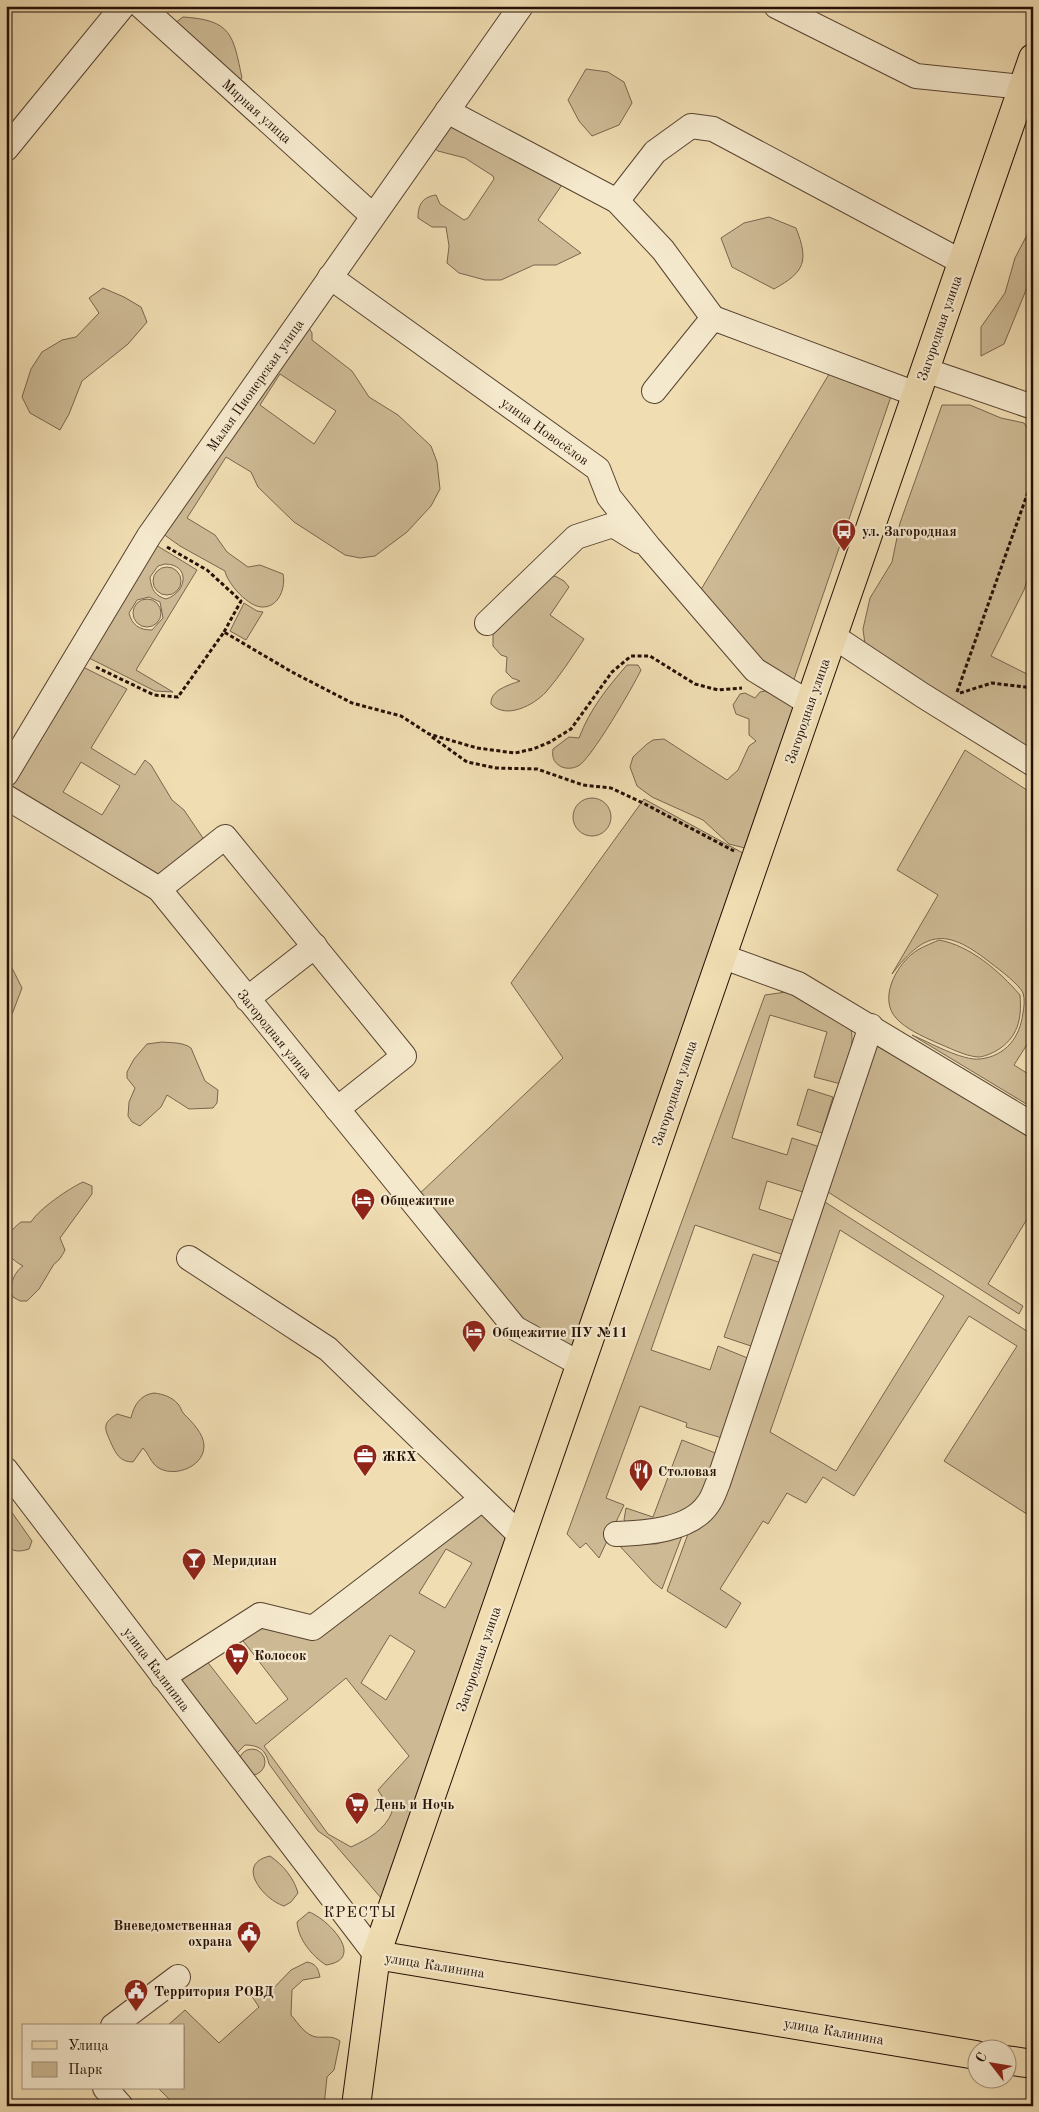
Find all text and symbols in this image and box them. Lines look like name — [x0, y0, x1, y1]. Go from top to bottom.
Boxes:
street label: Мирная улица — [219, 77, 294, 146]
street label: Загородная улица — [915, 274, 965, 383]
street label: Малая Пионерская улица — [205, 317, 307, 454]
street label: улица Новосёлов — [498, 395, 591, 468]
bus stop icon: ул. Загородная — [831, 518, 857, 552]
place label: ул. Загородная — [862, 525, 957, 539]
street label: Загородная улица — [783, 657, 833, 766]
street label: Загородная улица — [234, 987, 314, 1082]
street label: Загородная улица — [650, 1039, 700, 1148]
hotel icon: Общежитие — [350, 1187, 376, 1221]
place label: Общежитие — [380, 1194, 455, 1208]
hotel icon: Общежитие ПУ №11 — [461, 1319, 487, 1353]
place label: Общежитие ПУ №11 — [492, 1326, 628, 1340]
office icon: ЖКХ — [352, 1443, 378, 1477]
place label: ЖКХ — [382, 1450, 417, 1464]
restaurant icon: Столовая — [628, 1458, 654, 1492]
place label: Столовая — [658, 1465, 717, 1479]
bar icon: Меридиан — [181, 1547, 207, 1581]
place label: Меридиан — [212, 1554, 277, 1568]
street label: Загородная улица — [454, 1605, 504, 1714]
street label: улица Калинина — [120, 1625, 192, 1714]
supermarket icon: Колосок — [224, 1642, 250, 1676]
place label: Колосок — [254, 1649, 307, 1663]
supermarket icon: День и Ночь — [344, 1791, 370, 1825]
place label: День и Ночь — [374, 1798, 454, 1812]
district label: КРЕСТЫ — [323, 1906, 397, 1921]
place label: Вневедомственная охрана — [113, 1919, 232, 1949]
public building icon: Вневедомственная охрана — [236, 1920, 262, 1954]
street label: улица Калинина — [384, 1951, 486, 1981]
public building icon: Территория РОВД — [123, 1978, 149, 2012]
place label: Территория РОВД — [154, 1985, 274, 1999]
street label: улица Калинина — [783, 2016, 885, 2048]
legend — [22, 2024, 185, 2090]
text: Улица — [68, 2039, 109, 2054]
north arrow — [966, 2040, 1016, 2090]
text: С — [973, 2050, 990, 2065]
text: Парк — [68, 2063, 103, 2078]

